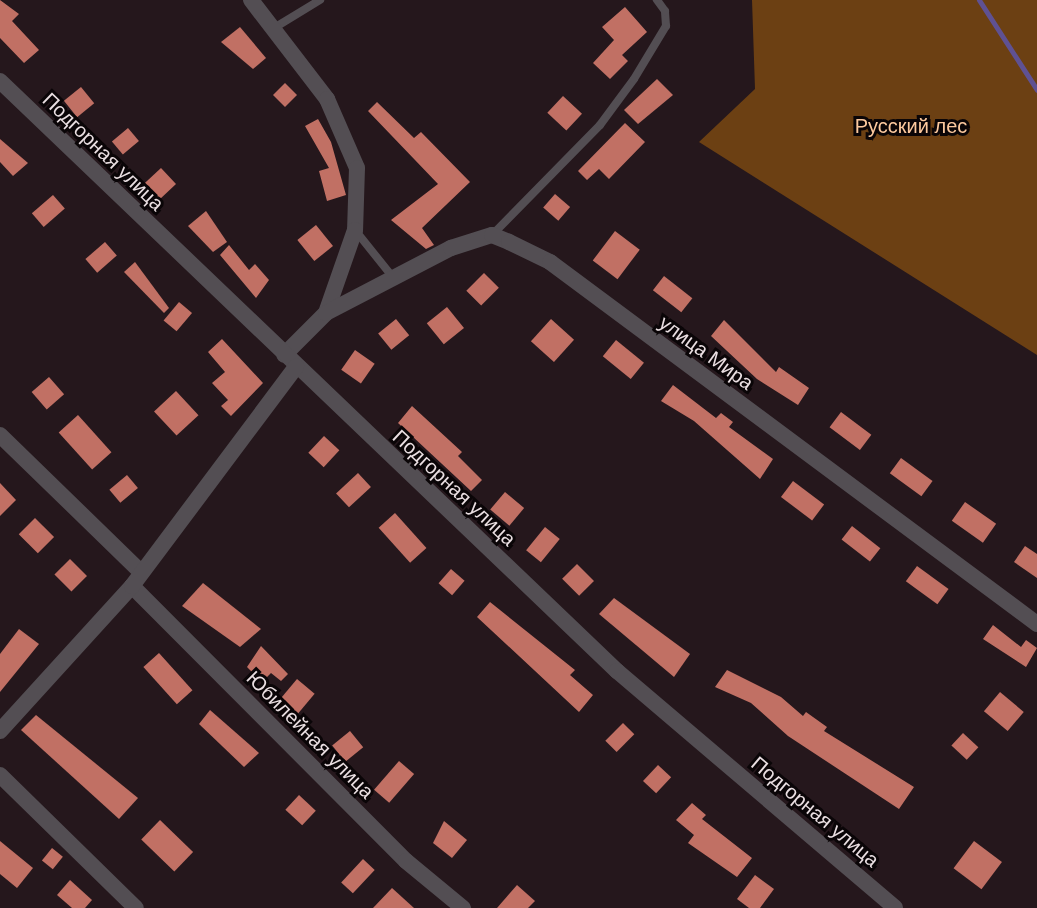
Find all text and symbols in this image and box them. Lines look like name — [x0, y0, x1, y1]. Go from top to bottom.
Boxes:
street label: Подгорная улица — [37, 88, 169, 216]
park label: Русский лес — [855, 114, 967, 138]
street label: улица Мира — [654, 311, 758, 395]
street label: Подгорная улица — [388, 425, 520, 551]
street label: Юбилейная улица — [241, 666, 379, 804]
street label: Подгорная улица — [746, 752, 884, 872]

